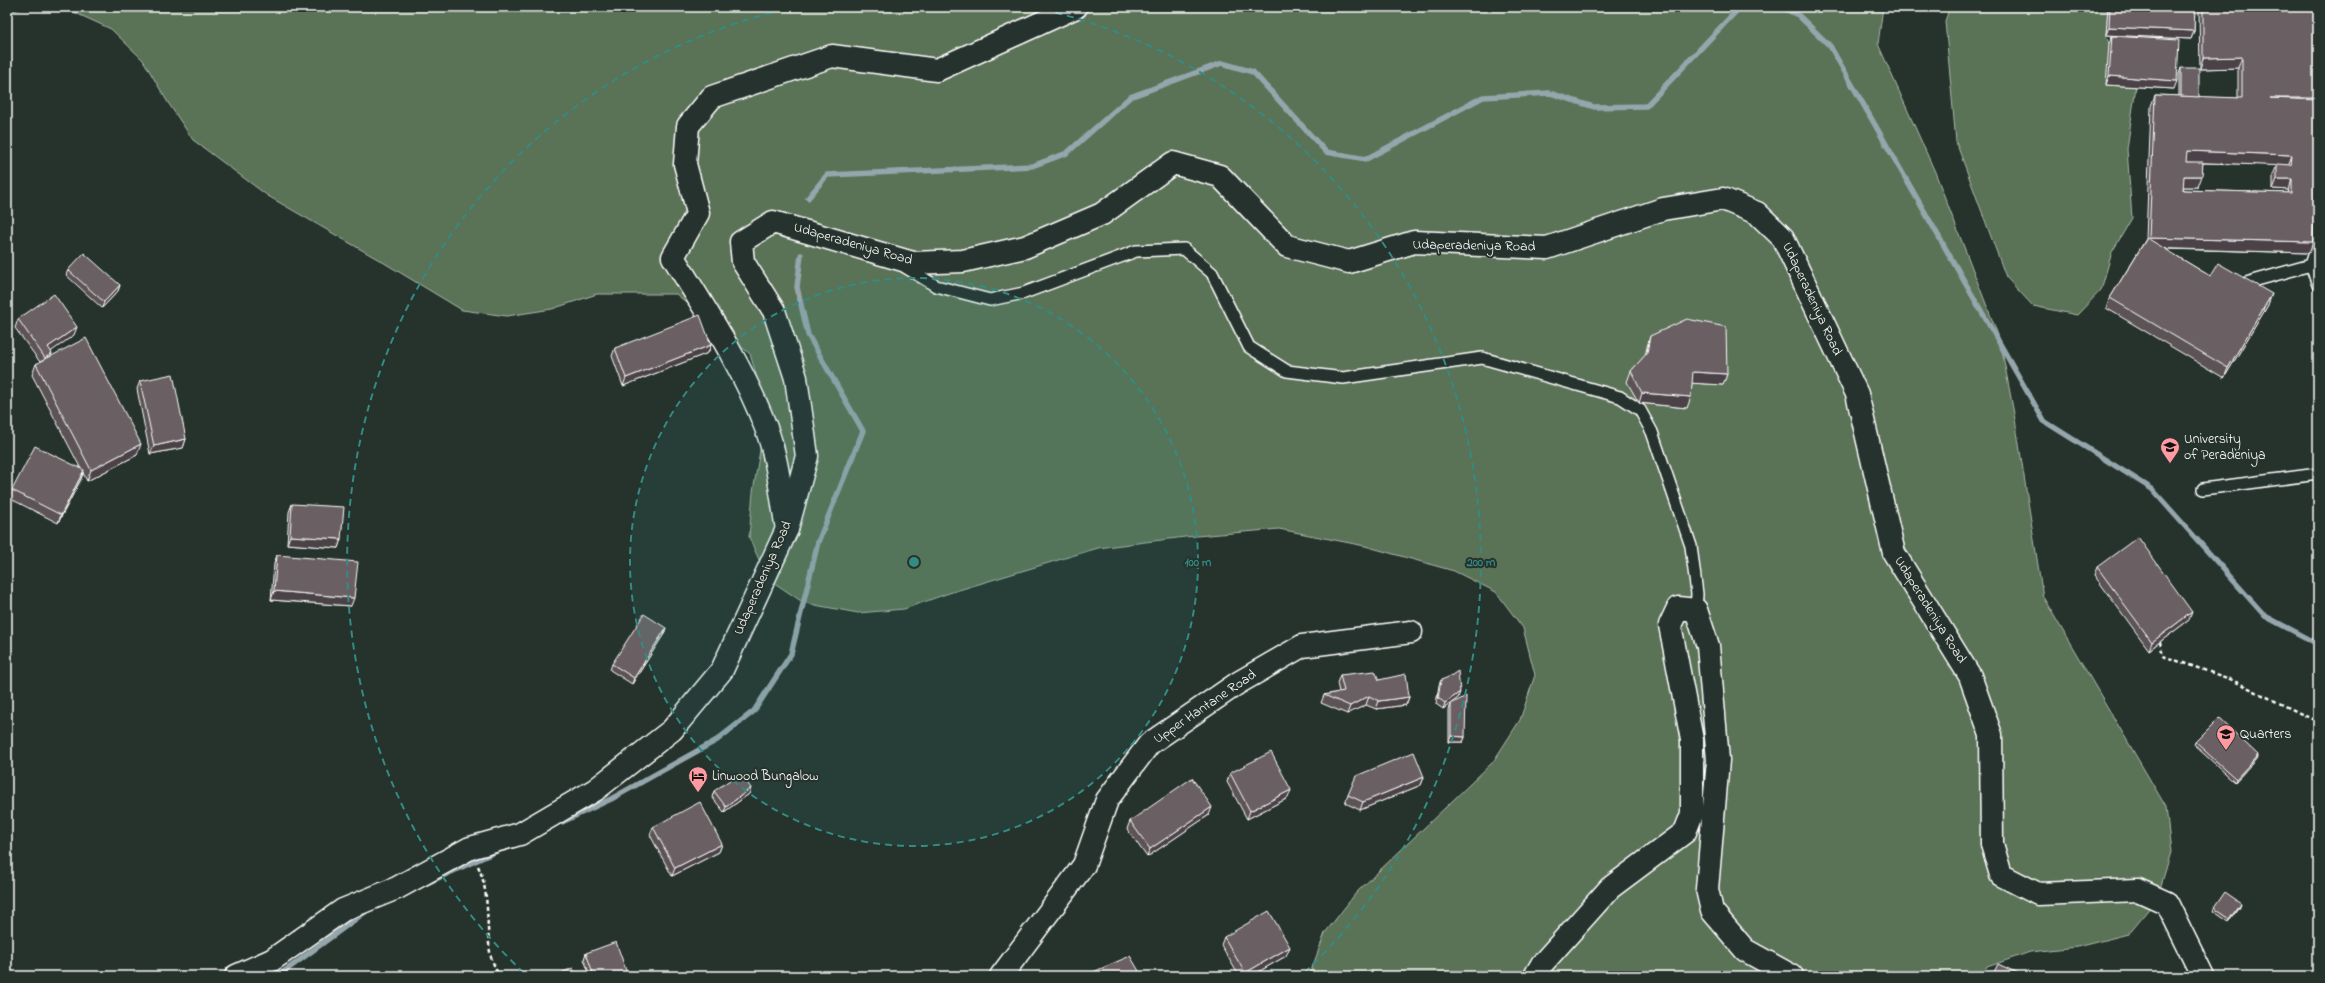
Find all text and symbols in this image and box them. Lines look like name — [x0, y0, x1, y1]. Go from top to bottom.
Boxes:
street label: Udaperadeniya Road — [791, 217, 915, 272]
street label: Udaperadeniya Road — [1412, 234, 1536, 259]
street label: Udaperadeniya Road — [1776, 239, 1848, 360]
place label: University of Peradeniya — [2184, 429, 2266, 467]
school or university icon: University of Peradeniya — [2159, 436, 2181, 464]
street label: Udaperadeniya Road — [728, 517, 799, 639]
street label: Udaperadeniya Road — [1888, 552, 1972, 668]
text: 100 m — [1185, 554, 1212, 572]
text: 200 m — [1466, 554, 1496, 572]
centre of rings — [907, 555, 921, 569]
street label: Upper Hantane Road — [1149, 665, 1261, 749]
school or university icon: Quarters — [2215, 723, 2237, 751]
place label: Quarters — [2240, 724, 2291, 745]
hotel icon: Linwood Bungalow — [687, 765, 709, 793]
place label: Linwood Bungalow — [712, 766, 819, 788]

